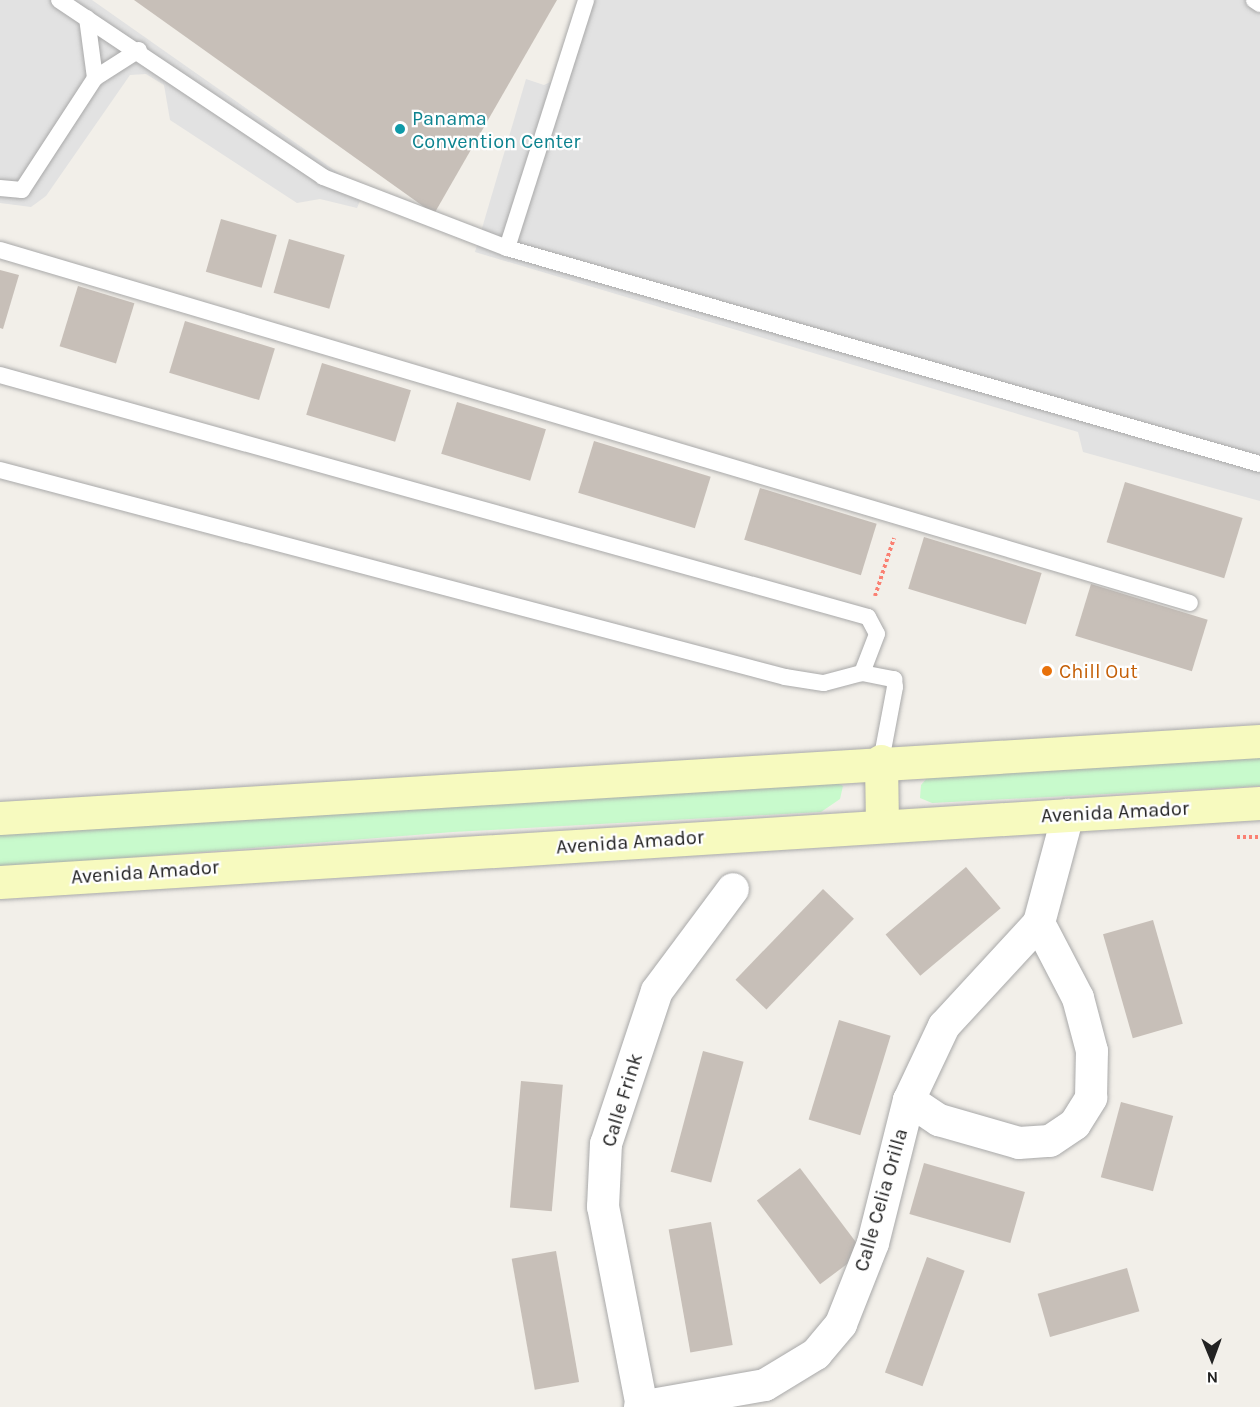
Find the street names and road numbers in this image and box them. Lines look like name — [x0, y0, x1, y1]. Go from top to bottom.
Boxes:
street label: Avenida Amador — [1040, 796, 1190, 828]
street label: Avenida Amador — [555, 825, 705, 859]
street label: Avenida Amador — [70, 855, 220, 889]
street label: Calle Frink — [596, 1050, 648, 1150]
street label: Calle Celia Orilla — [849, 1126, 913, 1274]

